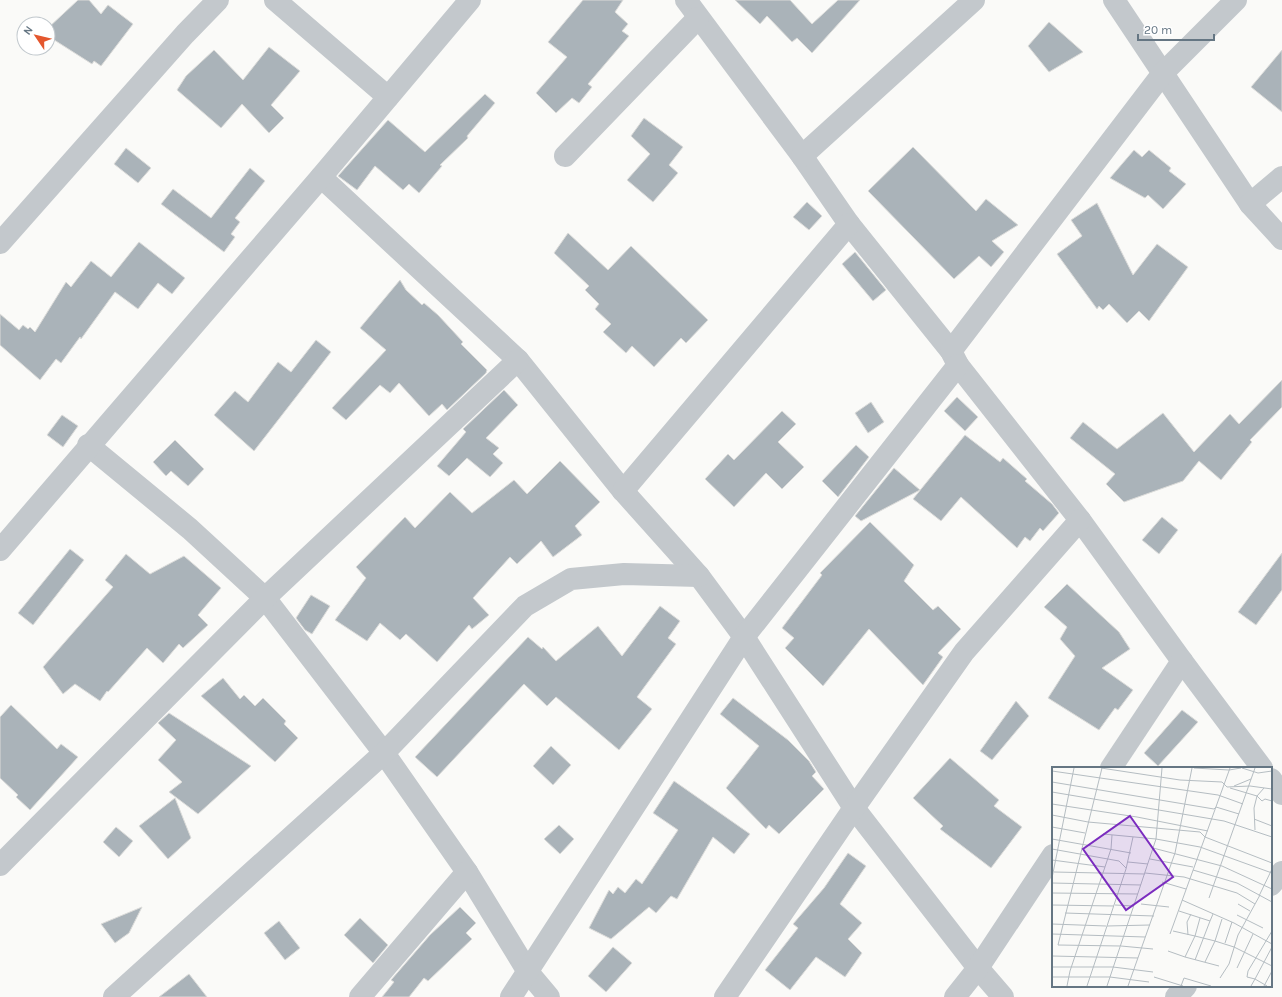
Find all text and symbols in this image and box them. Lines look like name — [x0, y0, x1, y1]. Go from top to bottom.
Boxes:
north arrow — [16, 16, 56, 56]
scale bar — [1138, 16, 1214, 42]
text: 20 m — [1144, 23, 1172, 37]
text: N — [21, 24, 36, 38]
inset map — [1052, 767, 1272, 987]

